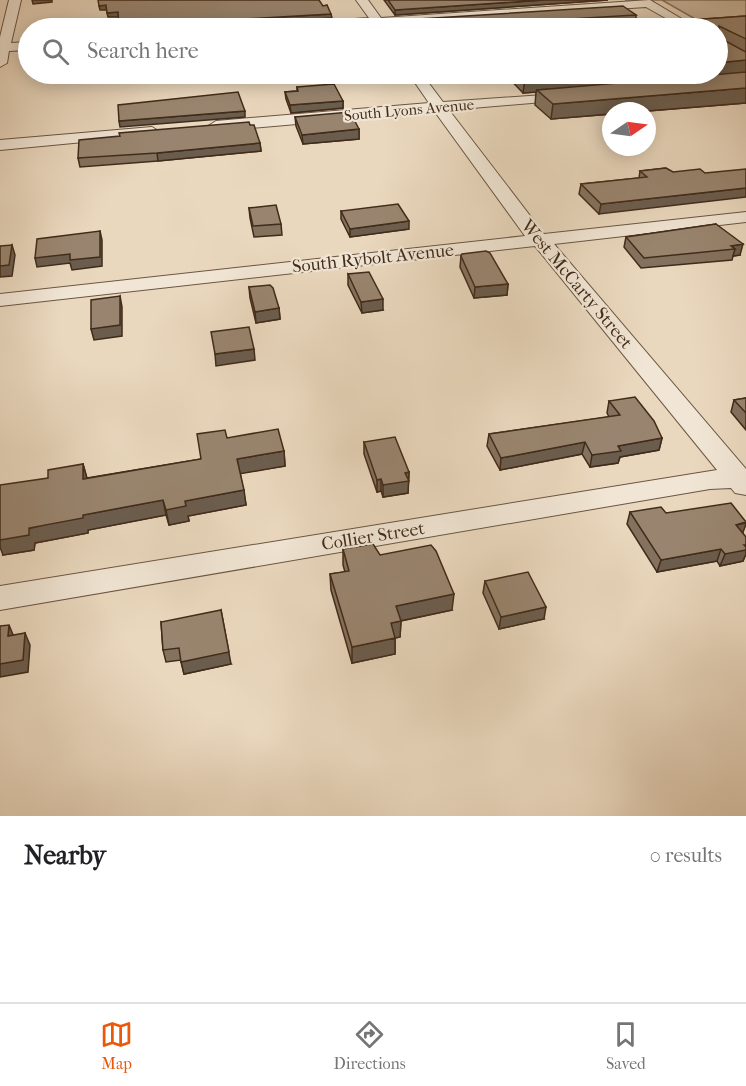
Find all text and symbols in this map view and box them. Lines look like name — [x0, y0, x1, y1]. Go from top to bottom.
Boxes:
search box — [18, 18, 728, 84]
icon: search — [39, 35, 72, 68]
text: Search here — [87, 38, 199, 64]
street label: South Lyons Avenue — [343, 95, 475, 125]
north arrow — [602, 102, 656, 156]
street label: West McCarty Street — [516, 215, 637, 354]
street label: South Rybolt Avenue — [291, 240, 455, 277]
street label: Collier Street — [320, 518, 427, 555]
text: Nearby — [24, 840, 106, 871]
text: 0 results — [650, 844, 722, 867]
tab: Map — [100, 1018, 133, 1073]
tab: Directions — [334, 1018, 406, 1073]
tab: Saved — [606, 1018, 646, 1073]

